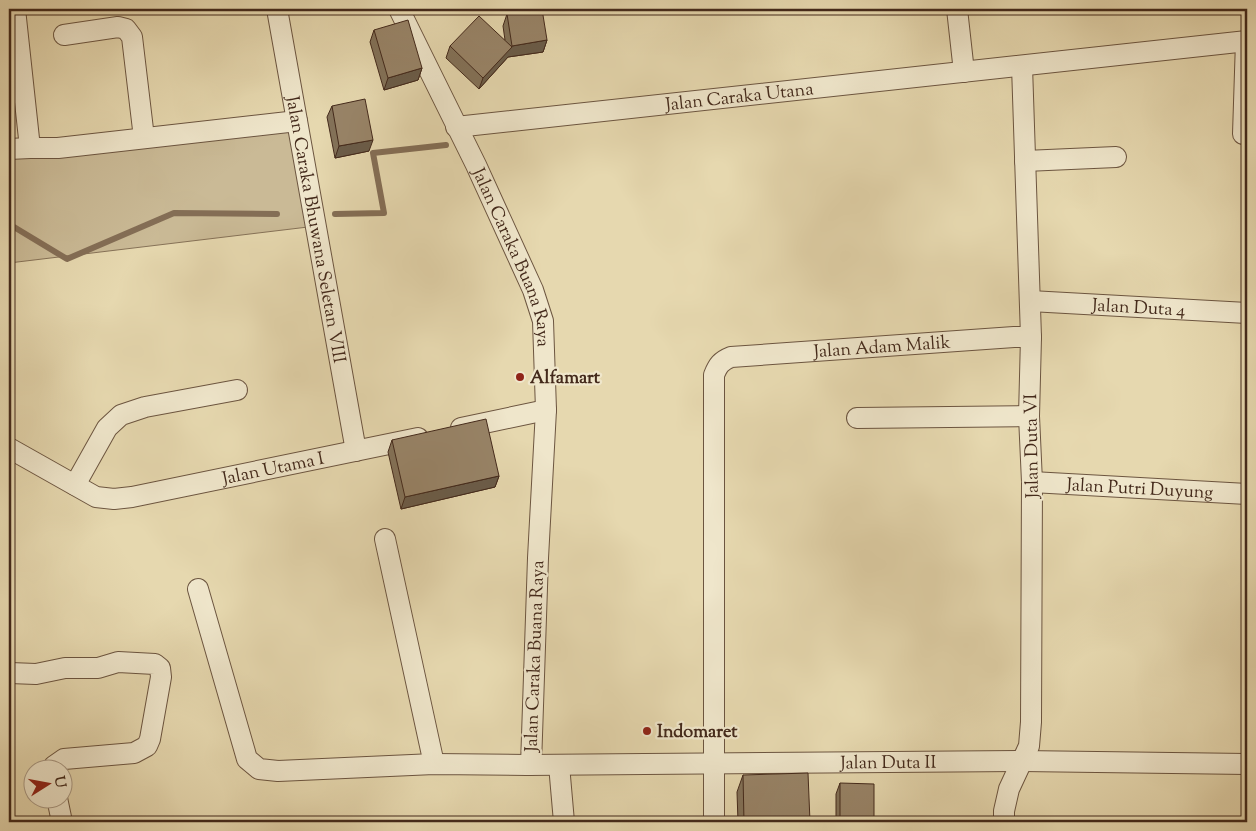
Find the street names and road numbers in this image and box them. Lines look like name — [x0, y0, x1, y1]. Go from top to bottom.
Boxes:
street label: Jalan Caraka Utana — [663, 77, 815, 119]
street label: Jalan Caraka Bhuwana Seletan VIII — [278, 93, 351, 365]
street label: Jalan Caraka Buana Raya — [464, 163, 555, 347]
street label: Jalan Duta 4 — [1090, 293, 1186, 325]
street label: Jalan Adam Malik — [812, 331, 952, 366]
street label: Jalan Duta VI — [1019, 393, 1047, 500]
street label: Jalan Utama I — [219, 447, 327, 493]
street label: Jalan Putri Duyung — [1065, 473, 1214, 507]
street label: Jalan Caraka Buana Raya — [520, 560, 552, 753]
street label: Jalan Duta II — [839, 751, 936, 777]

